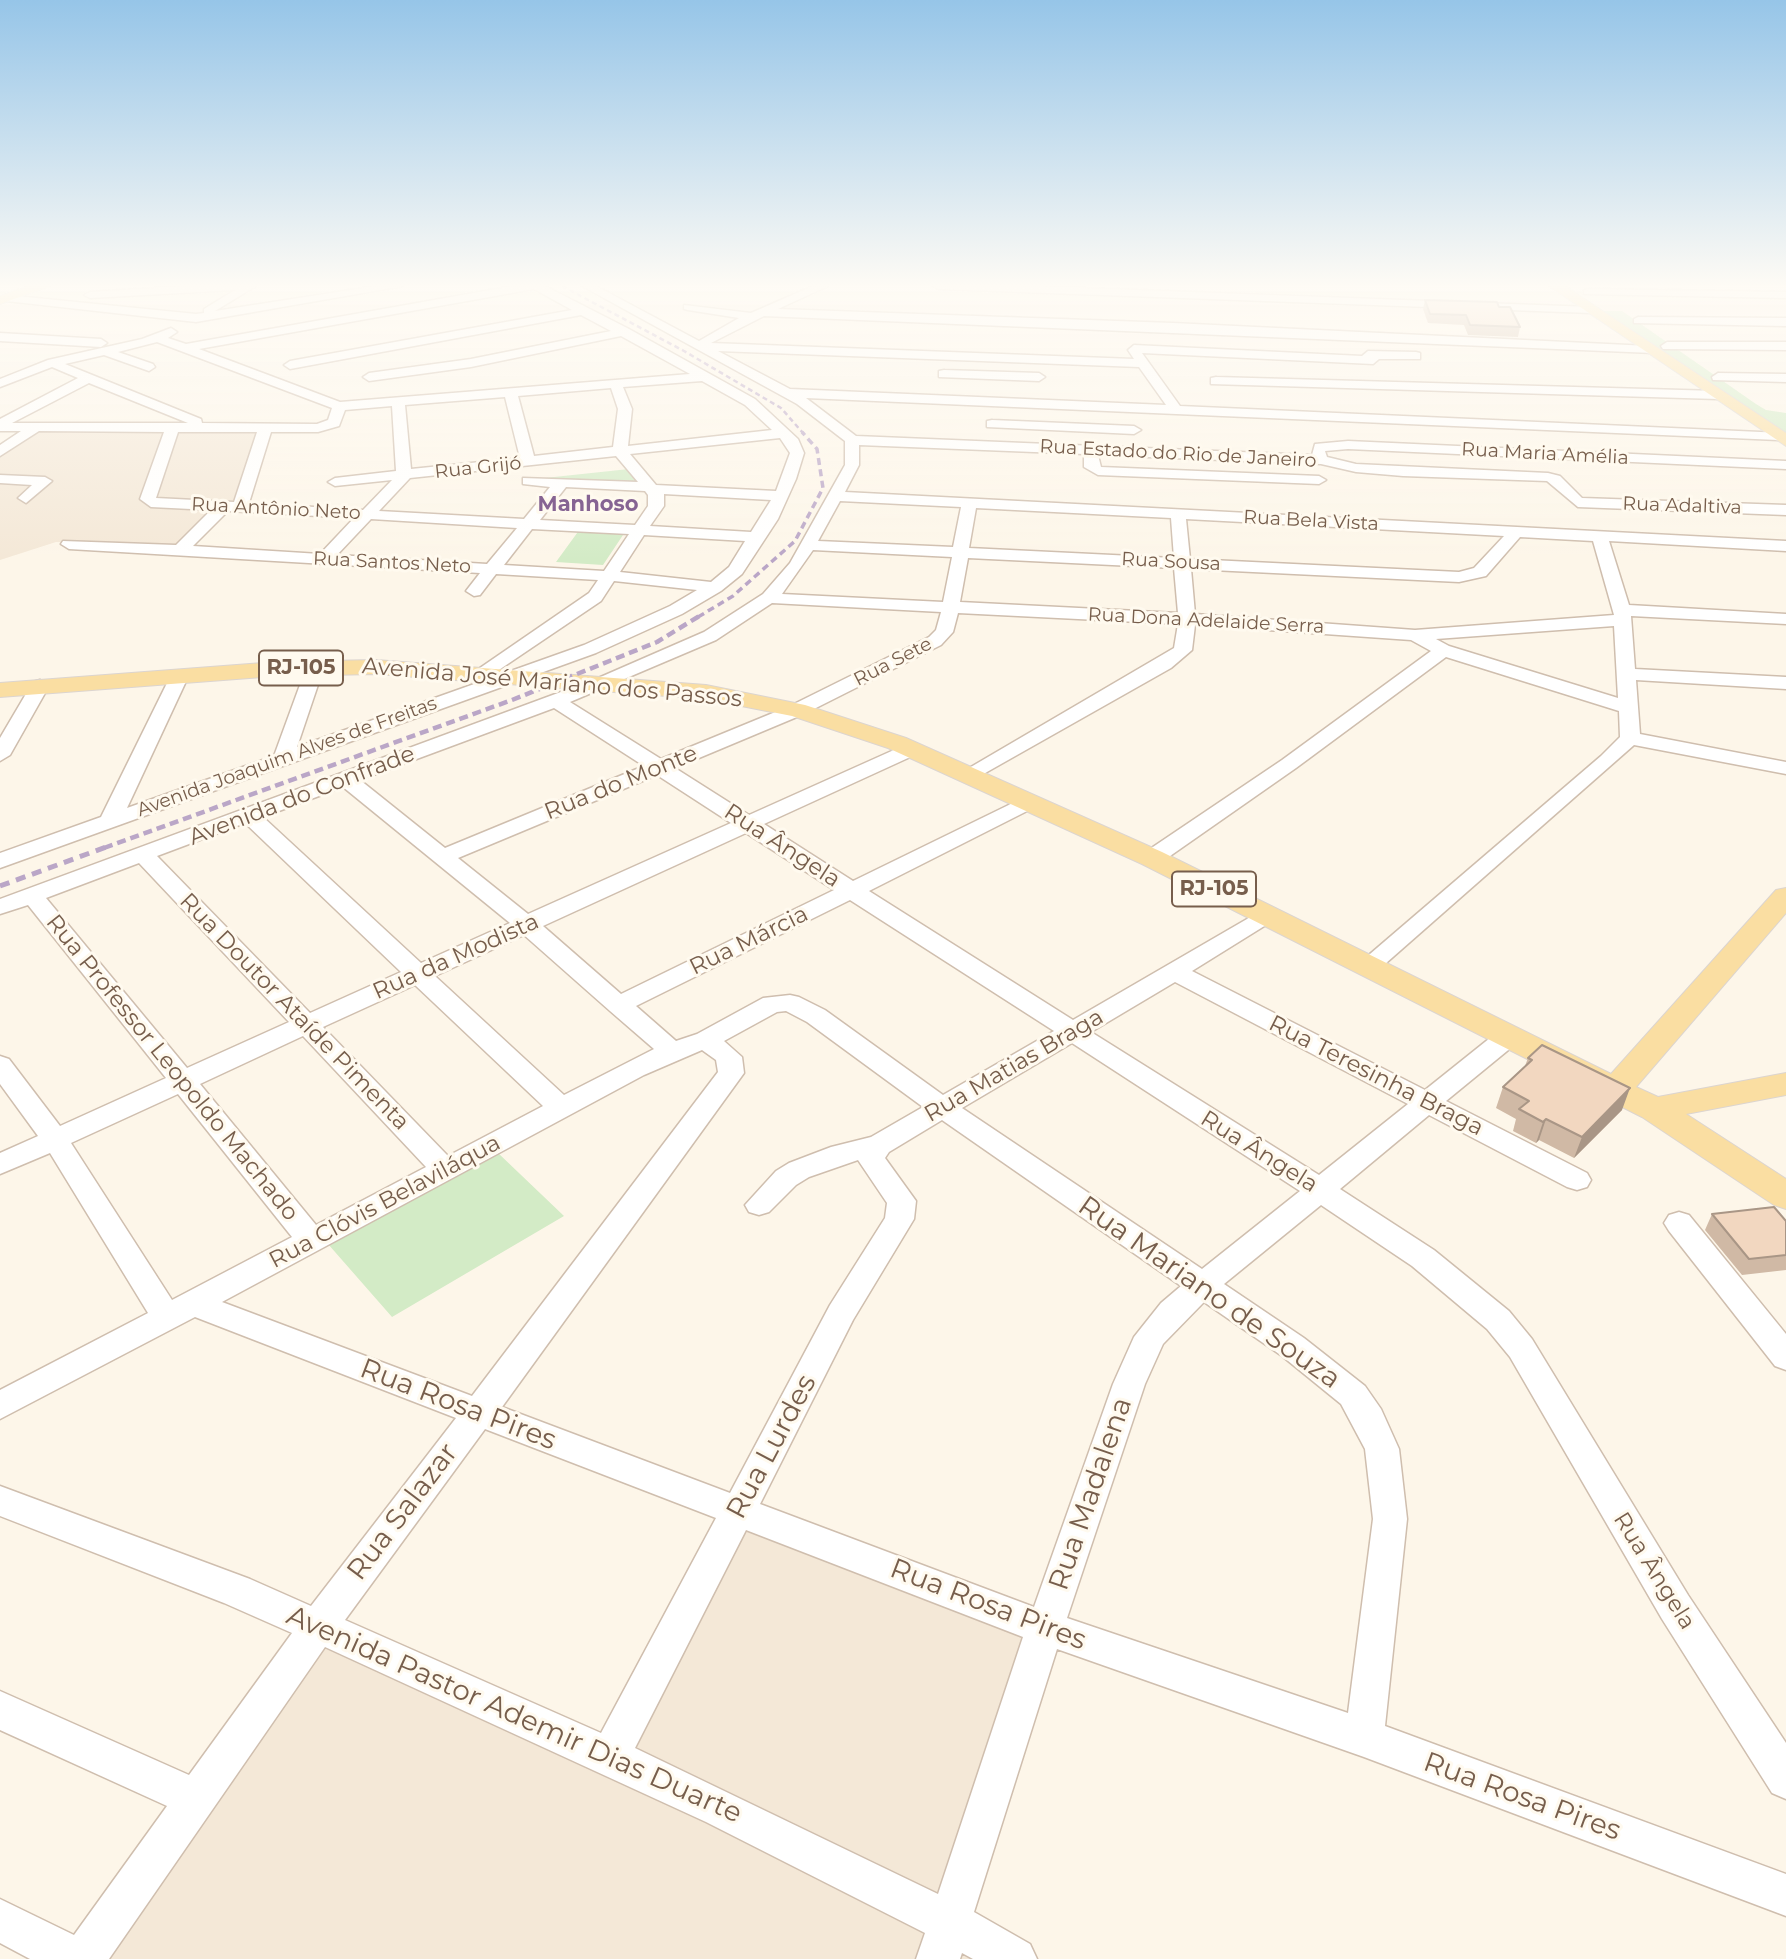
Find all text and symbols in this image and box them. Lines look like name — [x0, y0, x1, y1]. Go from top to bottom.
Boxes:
street label: Rua Estado do Rio de Janeiro — [1039, 435, 1317, 473]
street label: Rua Maria Amélia — [1461, 438, 1629, 470]
street label: Rua Grijó — [434, 452, 522, 484]
district label: Manhoso — [538, 492, 638, 518]
street label: Rua Antônio Neto — [191, 493, 361, 525]
street label: Rua Adaltiva — [1622, 493, 1742, 519]
street label: Rua Bela Vista — [1243, 506, 1379, 536]
street label: Rua Santos Neto — [312, 547, 472, 579]
street label: Rua Sousa — [1121, 548, 1221, 576]
street label: Rua Dona Adelaide Serra — [1087, 603, 1325, 639]
street label: Rua Sete — [850, 633, 936, 691]
road number: RJ-105 — [259, 650, 343, 686]
street label: Avenida José Mariano dos Passos — [361, 653, 743, 713]
street label: Avenida Joaquim Alves de Freitas — [134, 692, 440, 822]
street label: Avenida do Confrade — [185, 740, 419, 852]
street label: Rua do Monte — [541, 740, 701, 826]
street label: Rua Ângela — [719, 798, 845, 894]
road number: RJ-105 — [1172, 872, 1256, 906]
street label: Rua Doutor Ataíde Pimenta — [173, 888, 415, 1136]
street label: Rua Márcia — [685, 900, 813, 982]
street label: Rua da Modista — [369, 908, 543, 1006]
street label: Rua Professor Leopoldo Machado — [40, 909, 304, 1227]
street label: Rua Matias Braga — [920, 1004, 1108, 1128]
street label: Rua Teresinha Braga — [1264, 1010, 1488, 1142]
street label: Rua Ângela — [1195, 1105, 1323, 1199]
street label: Rua Clóvis Belaviláqua — [265, 1129, 505, 1275]
street label: Rua Mariano de Souza — [1071, 1190, 1347, 1396]
street label: Rua Rosa Pires — [355, 1352, 561, 1458]
street label: Rua Lurdes — [720, 1369, 824, 1525]
street label: Rua Madalena — [1042, 1393, 1140, 1595]
street label: Rua Salazar — [341, 1437, 465, 1587]
street label: Rua Ângela — [1607, 1507, 1701, 1635]
street label: Rua Rosa Pires — [885, 1552, 1091, 1658]
street label: Avenida Pastor Ademir Dias Duarte — [281, 1599, 747, 1831]
street label: Rua Rosa Pires — [1419, 1746, 1625, 1848]

